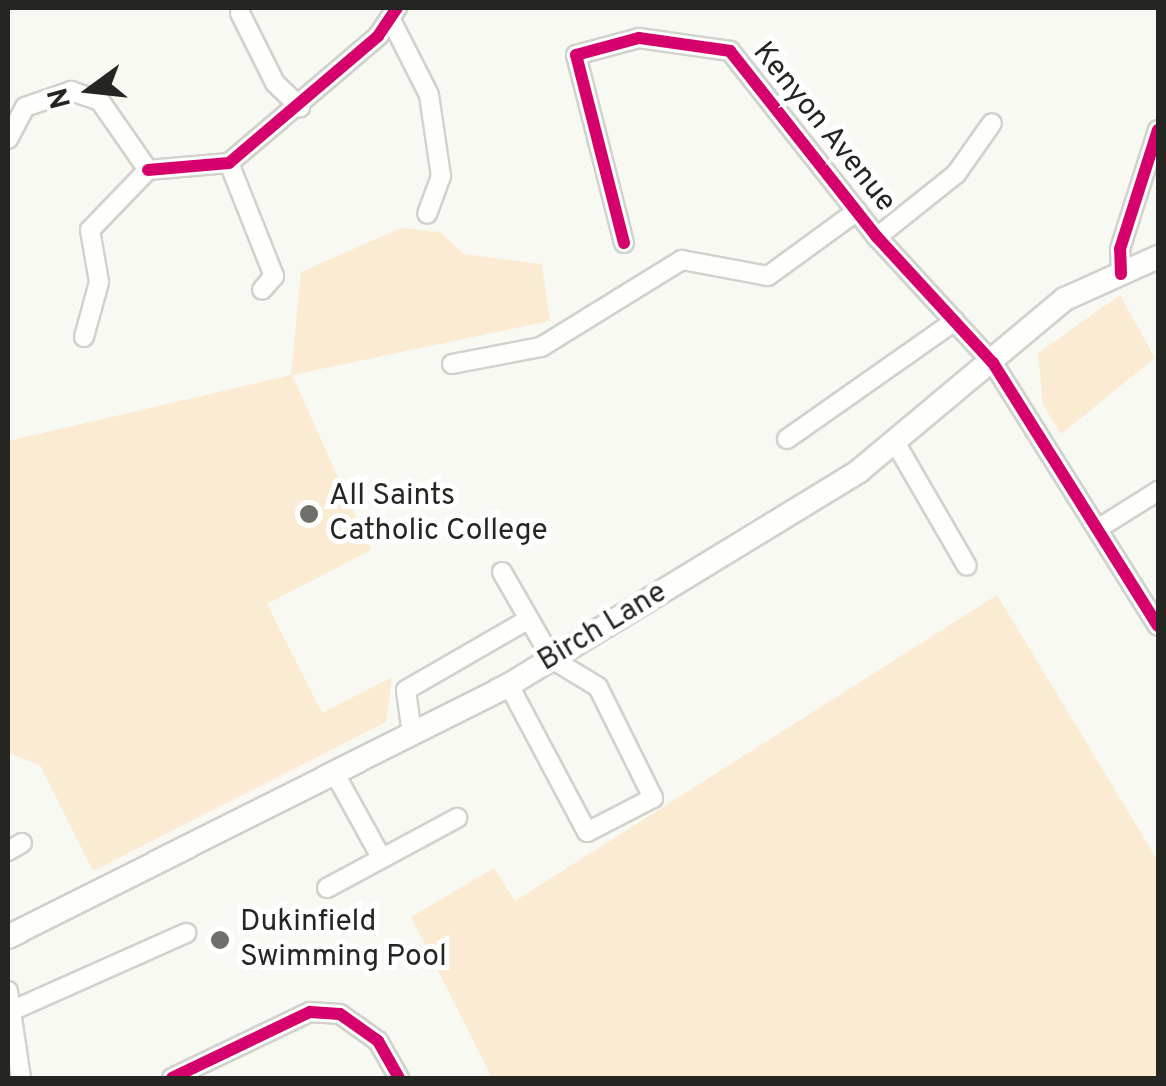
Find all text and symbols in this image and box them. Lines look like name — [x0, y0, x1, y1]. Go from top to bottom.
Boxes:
street label: Kenyon Avenue — [743, 36, 903, 220]
north arrow — [40, 40, 140, 140]
text: N — [41, 83, 81, 112]
place label: All Saints Catholic College — [329, 479, 548, 550]
marker: All Saints Catholic College — [298, 503, 320, 525]
street label: Birch Lane — [532, 576, 674, 680]
place label: Dukinfield Swimming Pool — [240, 905, 447, 976]
marker: Dukinfield Swimming Pool — [209, 929, 231, 951]

